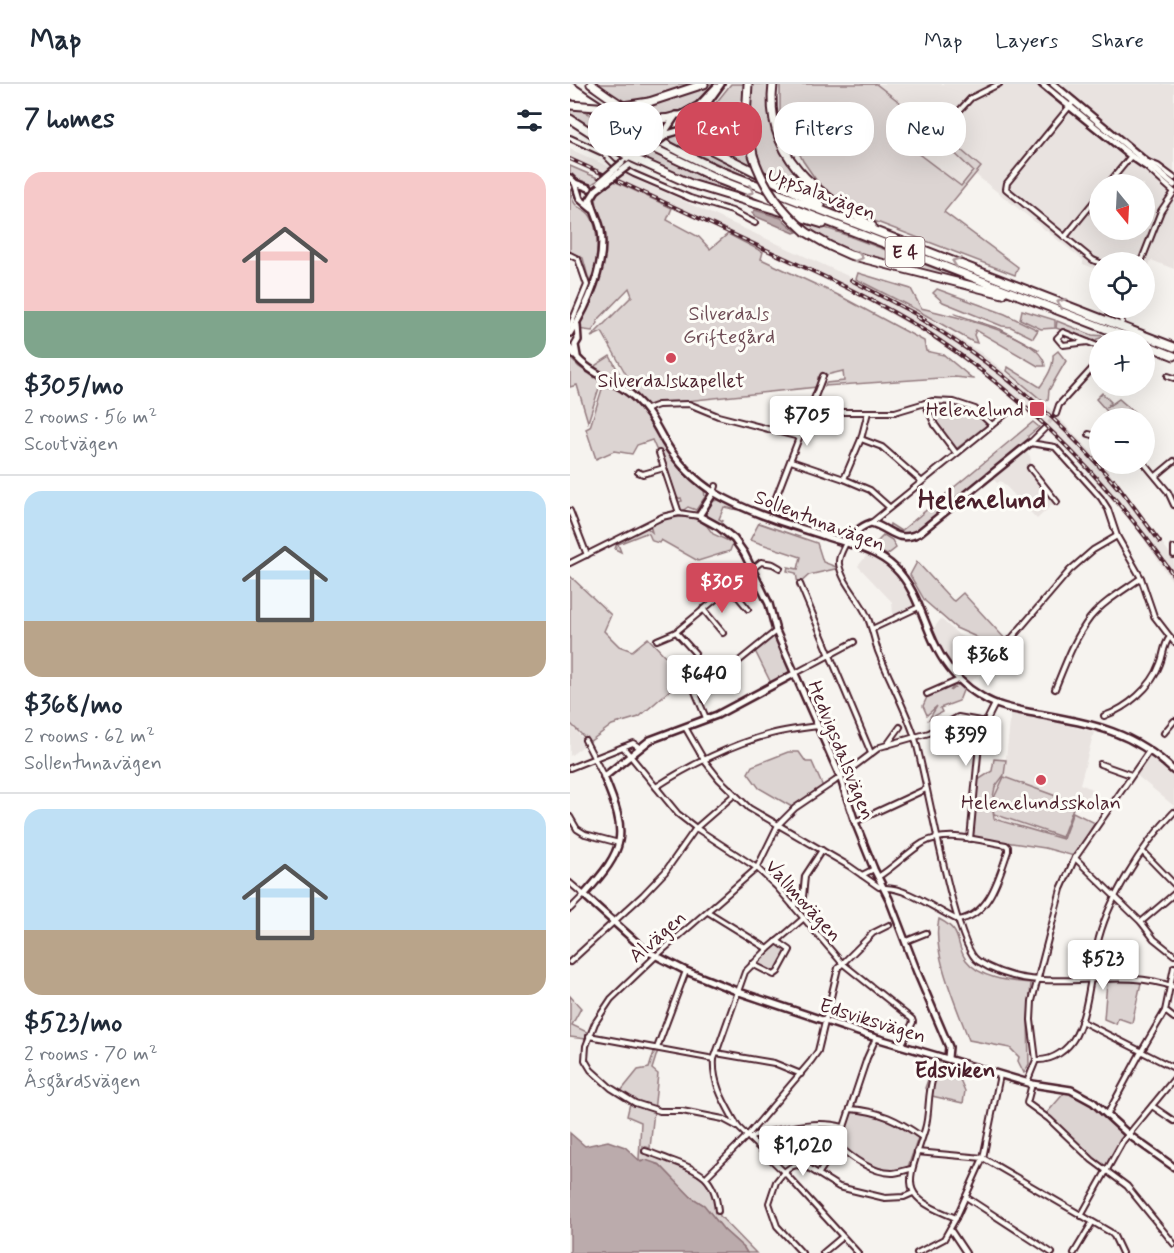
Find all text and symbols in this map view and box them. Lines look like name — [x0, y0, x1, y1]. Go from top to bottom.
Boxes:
text: Map — [30, 23, 81, 60]
text: Map — [924, 27, 962, 55]
text: Layers — [995, 27, 1058, 55]
text: Share — [1091, 27, 1144, 55]
chip: Buy — [588, 102, 663, 156]
chip: Rent — [675, 102, 762, 156]
chip: Filters — [774, 102, 874, 156]
chip: New — [886, 102, 966, 156]
text: 7 homes — [24, 103, 115, 137]
icon: filters — [513, 104, 546, 137]
street label: Uppsalavägen — [763, 161, 880, 227]
north arrow — [1089, 174, 1155, 240]
map controls — [1089, 174, 1155, 474]
one-way arrow — [744, 184, 755, 196]
icon: home — [231, 211, 339, 319]
road number: E 4 — [886, 237, 924, 267]
one-way arrow — [853, 250, 864, 262]
button: locate — [1089, 252, 1155, 318]
one-way arrow — [951, 257, 962, 269]
one-way arrow — [1056, 298, 1067, 310]
park label: Silverdals Griftegård — [683, 301, 775, 353]
button: + — [1089, 330, 1155, 396]
marker: Silverdalskapellet — [664, 351, 678, 365]
place label: Silverdalskapellet — [597, 368, 745, 395]
text: $305/mo — [24, 370, 124, 404]
pin: $705 — [771, 396, 843, 447]
place label: Helenelund — [926, 397, 1024, 424]
marker: Helenelund — [1028, 400, 1046, 418]
text: $705 — [784, 402, 830, 429]
text: 2 rooms · 56 m² — [24, 404, 157, 431]
button: − — [1089, 408, 1155, 474]
text: Scoutvägen — [24, 431, 118, 458]
street label: Sollentunavägen — [750, 484, 889, 559]
district label: Helenelund — [918, 484, 1046, 518]
icon: home — [231, 530, 339, 638]
pin: $305 — [686, 563, 758, 614]
text: $305 — [700, 569, 744, 596]
pin: $368 — [952, 636, 1024, 687]
text: $368 — [967, 642, 1009, 669]
pin: $640 — [668, 655, 740, 706]
text: $640 — [681, 661, 727, 688]
street label: Hedvigsdalsvägen — [800, 677, 881, 824]
text: $368/mo — [24, 689, 123, 723]
pin: $399 — [930, 716, 1002, 767]
text: $399 — [944, 722, 988, 749]
text: 2 rooms · 62 m² — [24, 723, 155, 750]
text: Sollentunavägen — [24, 750, 162, 777]
marker: Helenelundsskolan — [1034, 773, 1048, 787]
place label: Helenelundsskolan — [961, 790, 1121, 817]
icon: home — [231, 848, 339, 956]
street label: Vallmovägen — [758, 854, 847, 948]
street label: Alvägen — [624, 905, 692, 970]
pin: $523 — [1067, 940, 1139, 991]
text: $523 — [1082, 946, 1124, 973]
street label: Edsviksvägen — [816, 992, 929, 1050]
text: $523/mo — [24, 1007, 122, 1041]
text: 2 rooms · 70 m² — [24, 1041, 158, 1068]
district label: Edsviken — [915, 1057, 995, 1085]
text: Åsgårdsvägen — [24, 1068, 141, 1095]
pin: $1,020 — [754, 1126, 852, 1177]
text: $1,020 — [773, 1132, 833, 1159]

